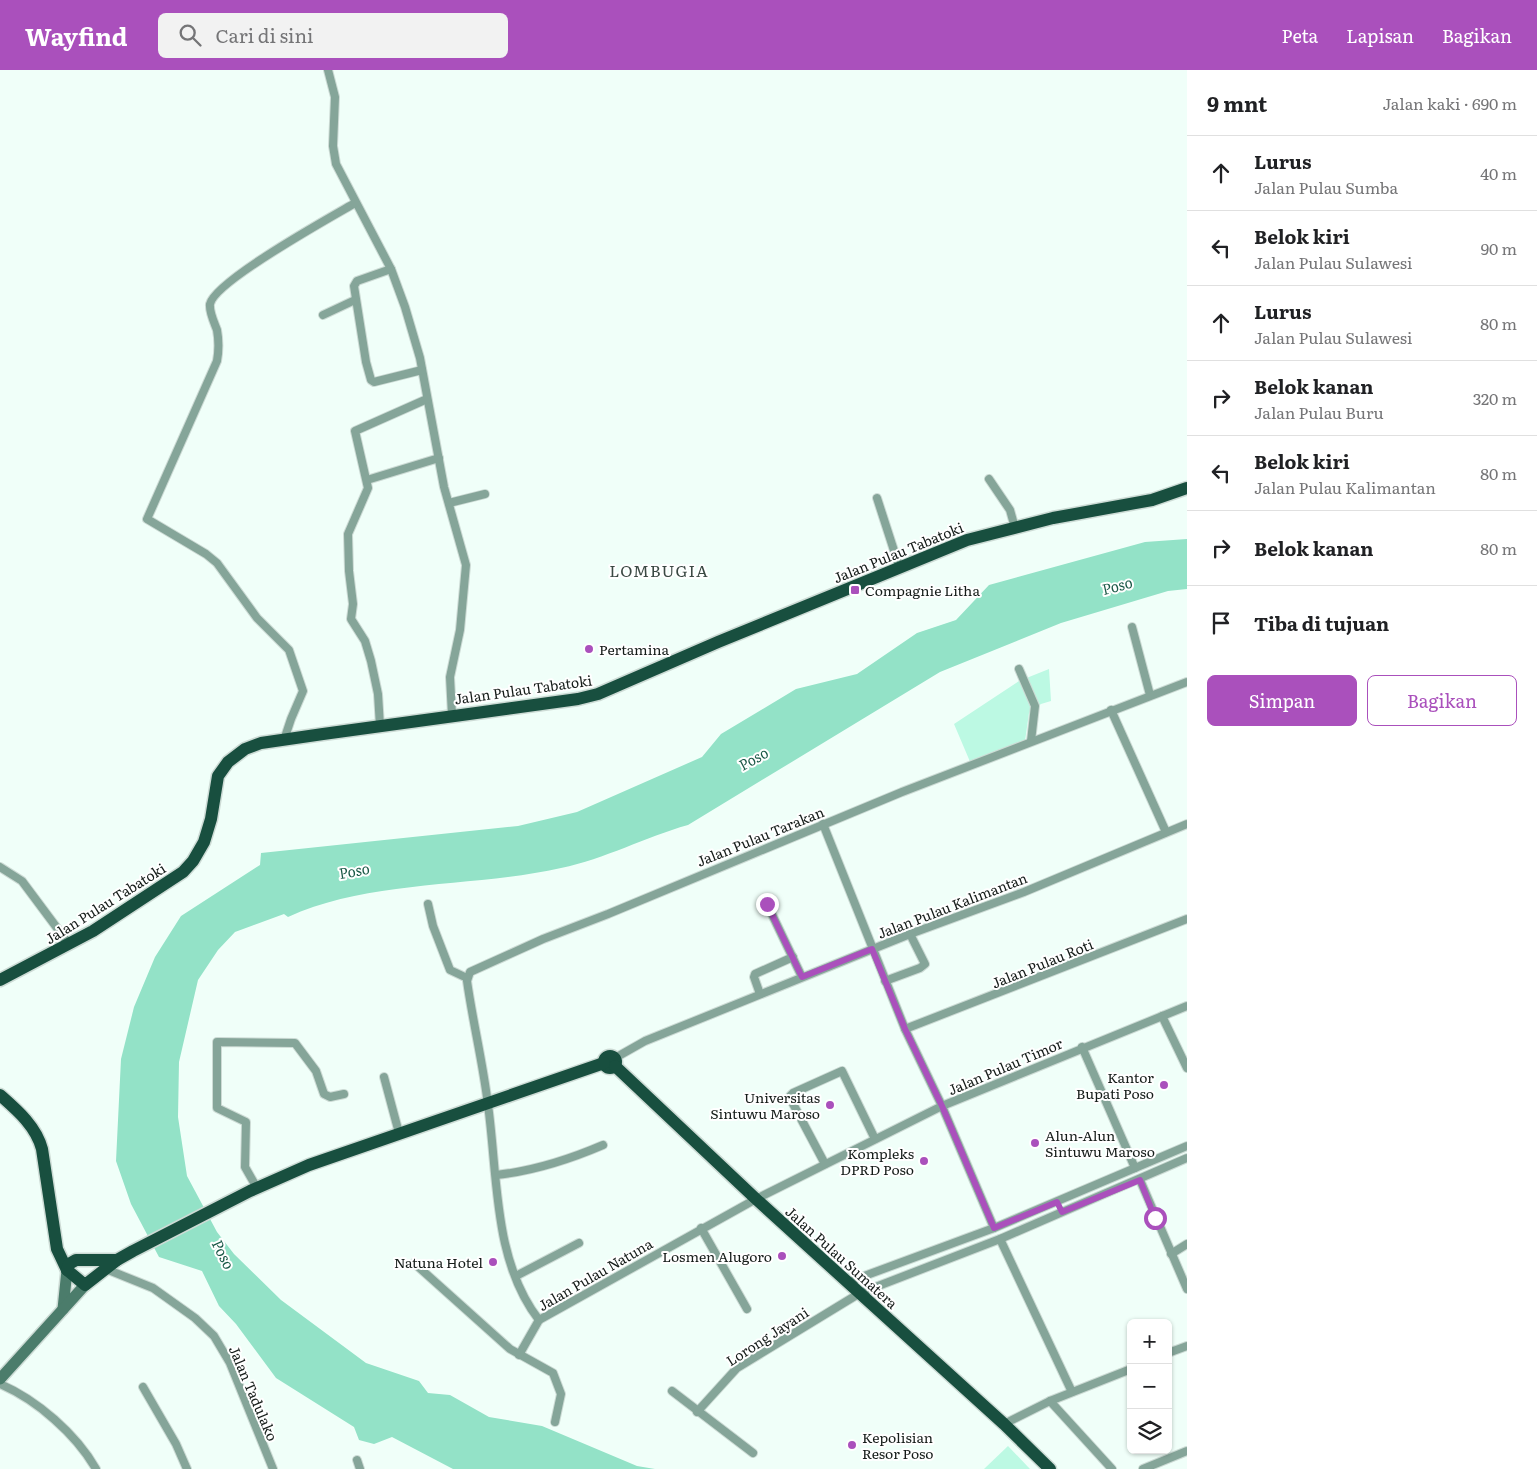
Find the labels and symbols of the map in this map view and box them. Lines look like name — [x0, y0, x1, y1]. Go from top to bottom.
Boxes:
street label: Jalan Pulau Tabatoki — [830, 517, 966, 587]
district label: LOMBUGIA — [609, 558, 709, 582]
water label: Poso — [1099, 570, 1135, 600]
place label: Compagnie Litha — [865, 580, 980, 600]
marker: Compagnie Litha — [849, 584, 861, 596]
place label: Pertamina — [599, 639, 670, 659]
marker: Pertamina — [583, 643, 595, 655]
street label: Jalan Pulau Tabatoki — [453, 669, 593, 709]
water label: Poso — [734, 740, 772, 776]
street label: Jalan Pulau Tarakan — [693, 801, 827, 871]
water label: Poso — [337, 856, 371, 884]
street label: Jalan Pulau Tabatoki — [41, 858, 169, 948]
street label: Jalan Pulau Kalimantan — [874, 867, 1030, 943]
route end — [756, 893, 779, 916]
street label: Jalan Pulau Roti — [988, 933, 1096, 992]
street label: Jalan Pulau Timor — [945, 1033, 1066, 1099]
place label: Kantor Bupati Poso — [1076, 1067, 1154, 1103]
marker: Kantor Bupati Poso — [1158, 1079, 1170, 1091]
place label: Universitas Sintuwu Maroso — [710, 1087, 820, 1123]
marker: Universitas Sintuwu Maroso — [824, 1099, 836, 1111]
place label: Alun-Alun Sintuwu Maroso — [1045, 1125, 1155, 1161]
marker: Alun-Alun Sintuwu Maroso — [1029, 1137, 1041, 1149]
place label: Kompleks DPRD Poso — [840, 1143, 914, 1179]
marker: Kompleks DPRD Poso — [918, 1155, 930, 1167]
street label: Jalan Pulau Sumatera — [782, 1201, 903, 1313]
route start — [1144, 1207, 1167, 1230]
street label: Jalan Pulau Natuna — [534, 1233, 656, 1315]
water label: Poso — [207, 1235, 241, 1273]
place label: Losmen Alugoro — [662, 1246, 772, 1266]
marker: Losmen Alugoro — [776, 1250, 788, 1262]
place label: Natuna Hotel — [394, 1252, 483, 1272]
marker: Natuna Hotel — [487, 1256, 499, 1268]
street label: Lorong Jayani — [722, 1302, 812, 1370]
street label: Jalan Tadulako — [225, 1342, 283, 1444]
place label: Kepolisian Resor Poso — [862, 1427, 934, 1463]
marker: Kepolisian Resor Poso — [846, 1439, 858, 1451]

